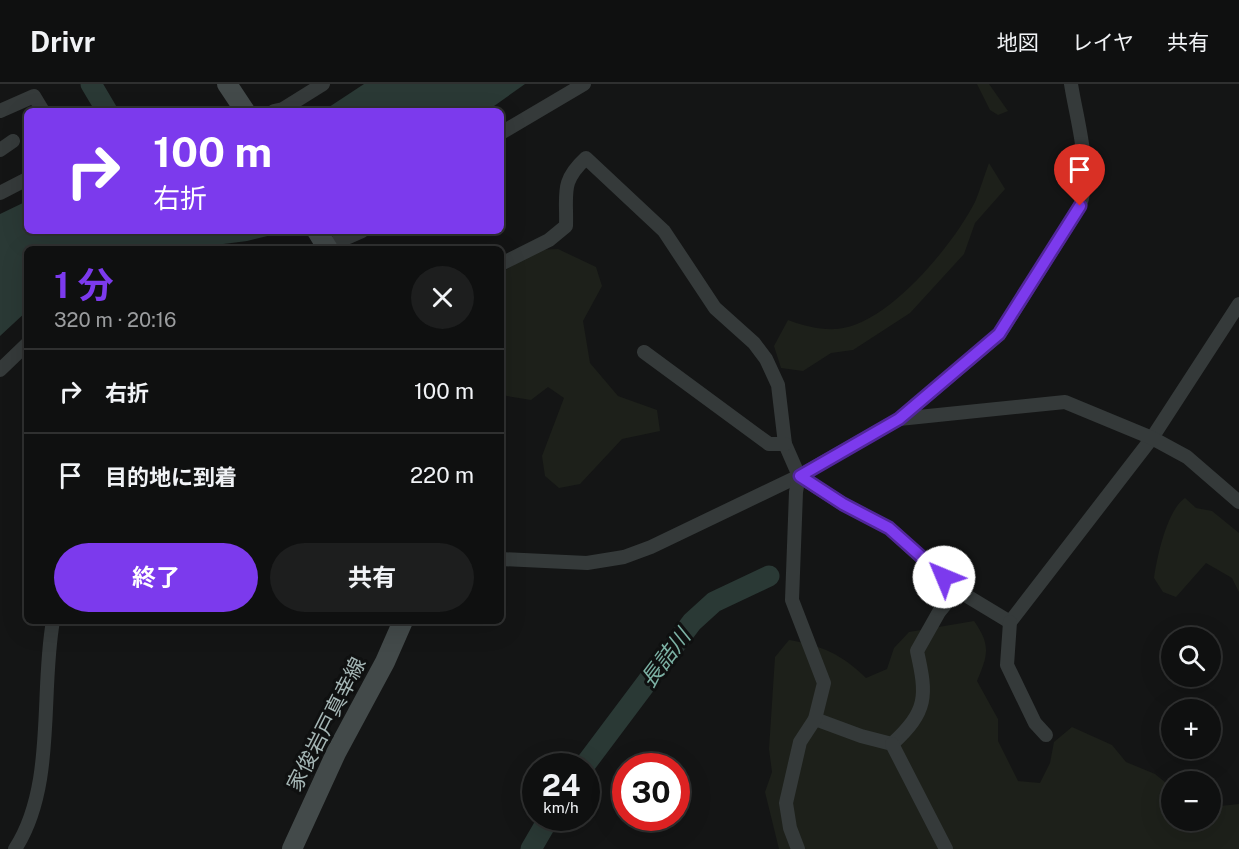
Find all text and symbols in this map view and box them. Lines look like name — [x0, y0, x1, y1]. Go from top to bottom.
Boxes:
text: Drivr — [30, 25, 95, 58]
text: 地図 — [997, 30, 1039, 55]
text: レイヤ — [1072, 30, 1134, 55]
text: 共有 — [1167, 30, 1209, 55]
text: 100 m — [153, 127, 272, 176]
icon: right — [54, 132, 132, 210]
pin — [1054, 144, 1105, 206]
icon: arrive — [1063, 153, 1096, 186]
text: 右折 — [153, 182, 207, 214]
text: 1 分 — [54, 264, 114, 306]
button: close — [411, 266, 474, 329]
text: 320 m · 20:16 — [54, 308, 176, 332]
icon: right — [54, 375, 87, 408]
text: 100 m — [414, 378, 474, 404]
text: 右折 — [105, 380, 149, 406]
icon: arrive — [54, 459, 87, 492]
text: 220 m — [410, 462, 474, 488]
text: 目的地に到着 — [105, 464, 237, 490]
button: 終了 — [54, 543, 258, 612]
button: 共有 — [270, 543, 474, 612]
position arrow — [912, 545, 976, 609]
water label: 長詰川 — [635, 622, 696, 692]
map controls — [1161, 627, 1221, 831]
button: search — [1161, 627, 1221, 687]
street label: 家俊岩戸真幸線 — [281, 653, 371, 795]
button: + — [1161, 699, 1221, 759]
speed limit sign: 30 — [612, 753, 690, 831]
text: 24 — [542, 767, 580, 803]
button: − — [1161, 771, 1221, 831]
text: km/h — [543, 799, 579, 816]

